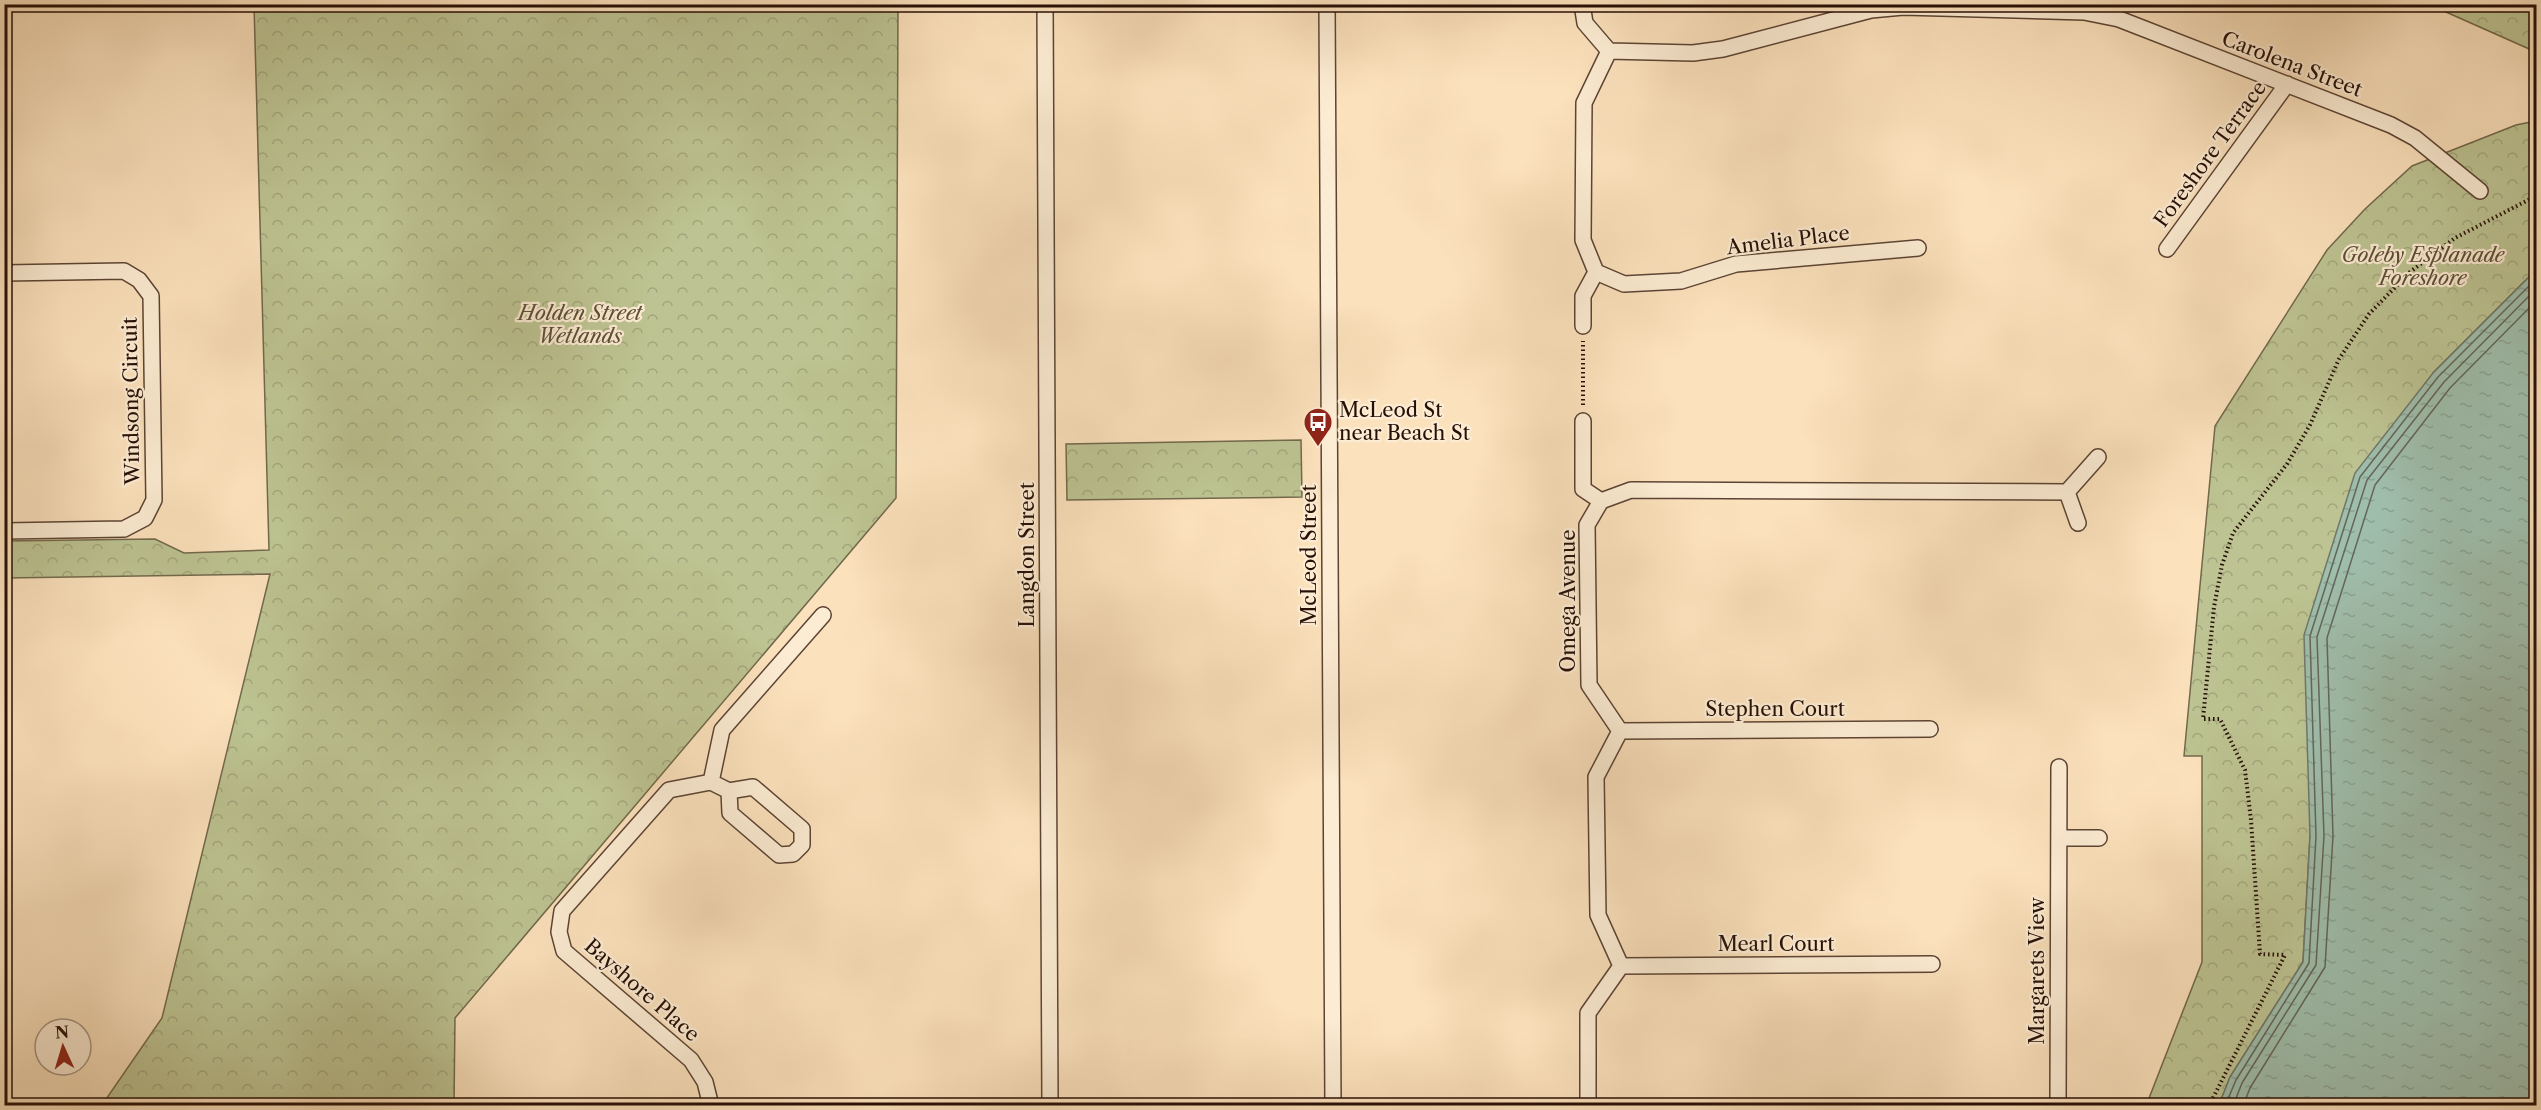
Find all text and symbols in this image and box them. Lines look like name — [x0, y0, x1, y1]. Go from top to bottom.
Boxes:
street label: Carolena Street — [2218, 26, 2366, 102]
street label: Foreshore Terrace — [2149, 76, 2271, 232]
street label: Amelia Place — [1724, 221, 1851, 260]
park label: Goleby Esplanade Foreshore — [2342, 243, 2506, 290]
park label: Holden Street Wetlands — [516, 301, 643, 348]
street label: Windsong Circuit — [118, 317, 144, 486]
place label: McLeod St near Beach St — [1339, 398, 1470, 445]
bus stop icon: McLeod St near Beach St — [1302, 406, 1334, 448]
street label: Langdon Street — [1015, 482, 1039, 628]
street label: McLeod Street — [1297, 485, 1321, 625]
street label: Omega Avenue — [1556, 530, 1580, 672]
street label: Stephen Court — [1705, 697, 1845, 721]
street label: Margarets View — [2025, 897, 2049, 1045]
street label: Mearl Court — [1718, 932, 1834, 956]
street label: Bayshore Place — [580, 934, 704, 1046]
north arrow — [33, 1017, 93, 1077]
text: N — [54, 1022, 70, 1042]

